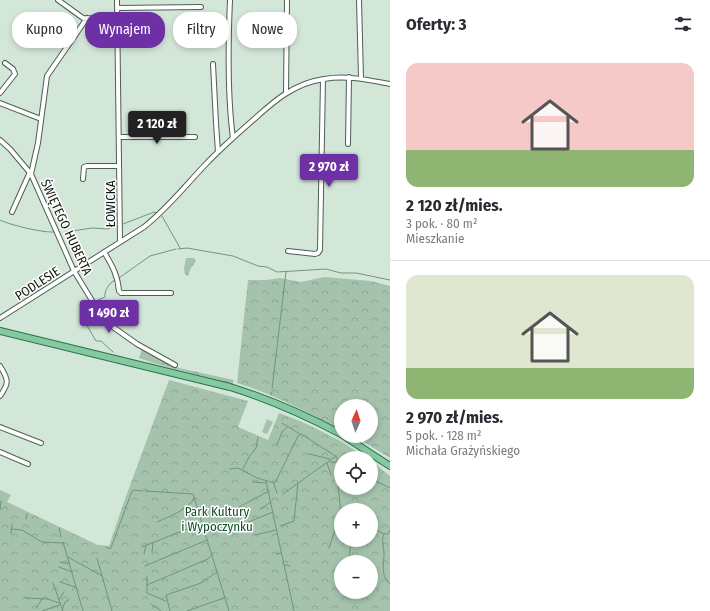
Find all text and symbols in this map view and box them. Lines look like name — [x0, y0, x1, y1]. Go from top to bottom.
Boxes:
chip: Kupno — [12, 12, 77, 48]
chip: Wynajem — [85, 12, 165, 48]
chip: Filtry — [173, 12, 229, 48]
chip: Nowe — [237, 12, 297, 48]
icon: filters — [672, 13, 694, 35]
text: Oferty: 3 — [406, 14, 467, 35]
icon: home — [514, 89, 586, 161]
pin: 2 120 zł — [116, 111, 198, 145]
text: 2 120 zł — [137, 116, 177, 131]
pin: 2 970 zł — [288, 154, 370, 188]
text: 2 970 zł — [309, 159, 349, 174]
street label: ŚWIĘTEGO HUBERTA — [38, 177, 95, 278]
street label: ŁOWICKA — [103, 180, 118, 228]
text: 2 120 zł/mies. — [406, 195, 503, 216]
text: 3 pok. · 80 m² — [406, 216, 477, 231]
text: Mieszkanie — [406, 231, 464, 246]
street label: PODLESIE — [12, 263, 62, 303]
pin: 1 490 zł — [68, 300, 150, 334]
icon: home — [514, 301, 586, 373]
text: 1 490 zł — [89, 305, 129, 320]
north arrow — [334, 399, 378, 443]
map controls — [334, 399, 378, 599]
text: 2 970 zł/mies. — [406, 407, 503, 428]
text: 5 pok. · 128 m² — [406, 428, 482, 443]
text: Michała Grażyńskiego — [406, 443, 520, 458]
button: locate — [334, 451, 378, 495]
button: + — [334, 503, 378, 547]
park label: Park Kultury i Wypoczynku — [181, 504, 253, 534]
button: − — [334, 555, 378, 599]

